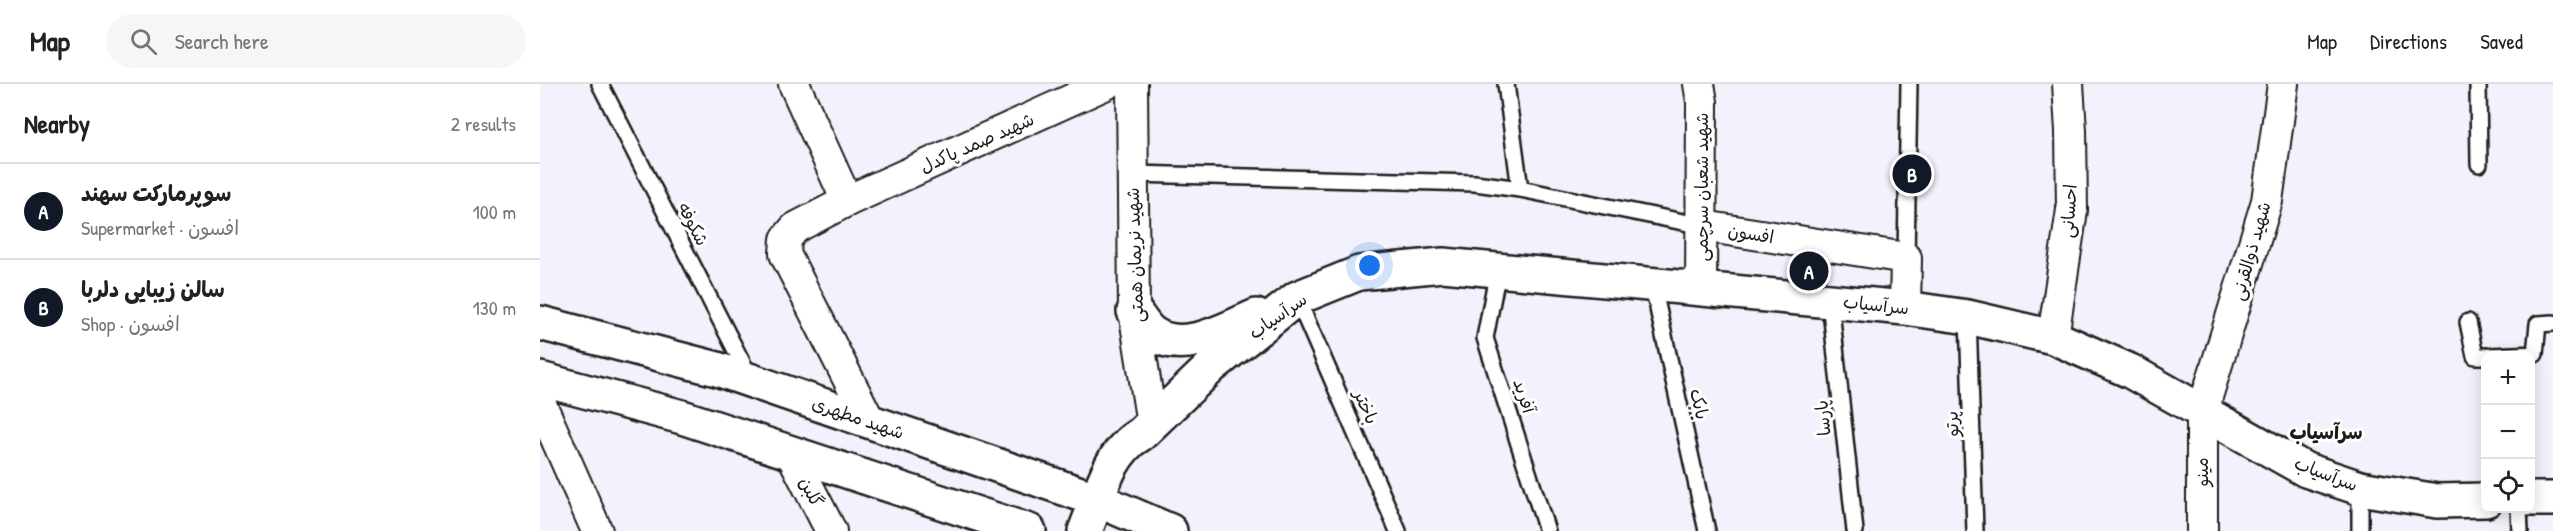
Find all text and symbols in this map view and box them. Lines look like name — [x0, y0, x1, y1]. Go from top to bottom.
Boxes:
search box — [106, 14, 526, 68]
text: Map — [30, 22, 70, 60]
icon: search — [127, 25, 160, 58]
text: Search here — [175, 26, 269, 56]
text: Map — [2307, 27, 2337, 56]
text: Directions — [2370, 27, 2447, 56]
text: Saved — [2480, 27, 2523, 56]
text: Nearby — [24, 106, 90, 141]
street label: شهید صمد پاکدل — [916, 106, 1038, 179]
text: 2 results — [451, 110, 516, 137]
street label: شهید شعبان سرچمی — [1689, 113, 1714, 261]
pin: B — [1892, 152, 1932, 196]
text: سوپرمارکت سهند — [81, 178, 231, 208]
street label: احسانی — [2054, 183, 2083, 239]
street label: شهید نریمان همتی — [1120, 187, 1149, 323]
text: A — [39, 198, 48, 225]
text: 100 m — [473, 198, 516, 225]
street label: شکوفه — [672, 198, 715, 250]
street label: شهید ذوالقرنی — [2224, 199, 2277, 303]
text: Supermarket · افسون — [81, 214, 239, 241]
street label: افسون — [1726, 218, 1776, 249]
pin: A — [1790, 248, 1828, 294]
your location — [1355, 251, 1384, 280]
text: سالن زیبایی دلربا — [81, 274, 225, 304]
street label: سرآسیاب — [1243, 286, 1312, 345]
street label: سرآسیاب — [1842, 289, 1910, 320]
text: B — [38, 294, 49, 321]
text: 130 m — [473, 294, 516, 321]
text: Shop · افسون — [81, 310, 180, 337]
map controls — [2481, 351, 2535, 513]
button: + — [2481, 351, 2535, 405]
street label: آفرید — [1507, 375, 1542, 418]
street label: باختر — [1347, 384, 1385, 428]
street label: بابک — [1684, 386, 1715, 422]
street label: شهید مطهری — [809, 390, 908, 445]
street label: پارسا — [1808, 399, 1837, 437]
button: − — [2481, 405, 2535, 459]
street label: پرتو — [1939, 411, 1964, 438]
district label: سرآسیاب — [2289, 418, 2363, 445]
street label: سرآسیاب — [2291, 450, 2362, 497]
street label: مینو — [2189, 457, 2214, 488]
button: locate — [2481, 459, 2535, 513]
street label: گلبن — [793, 472, 830, 511]

